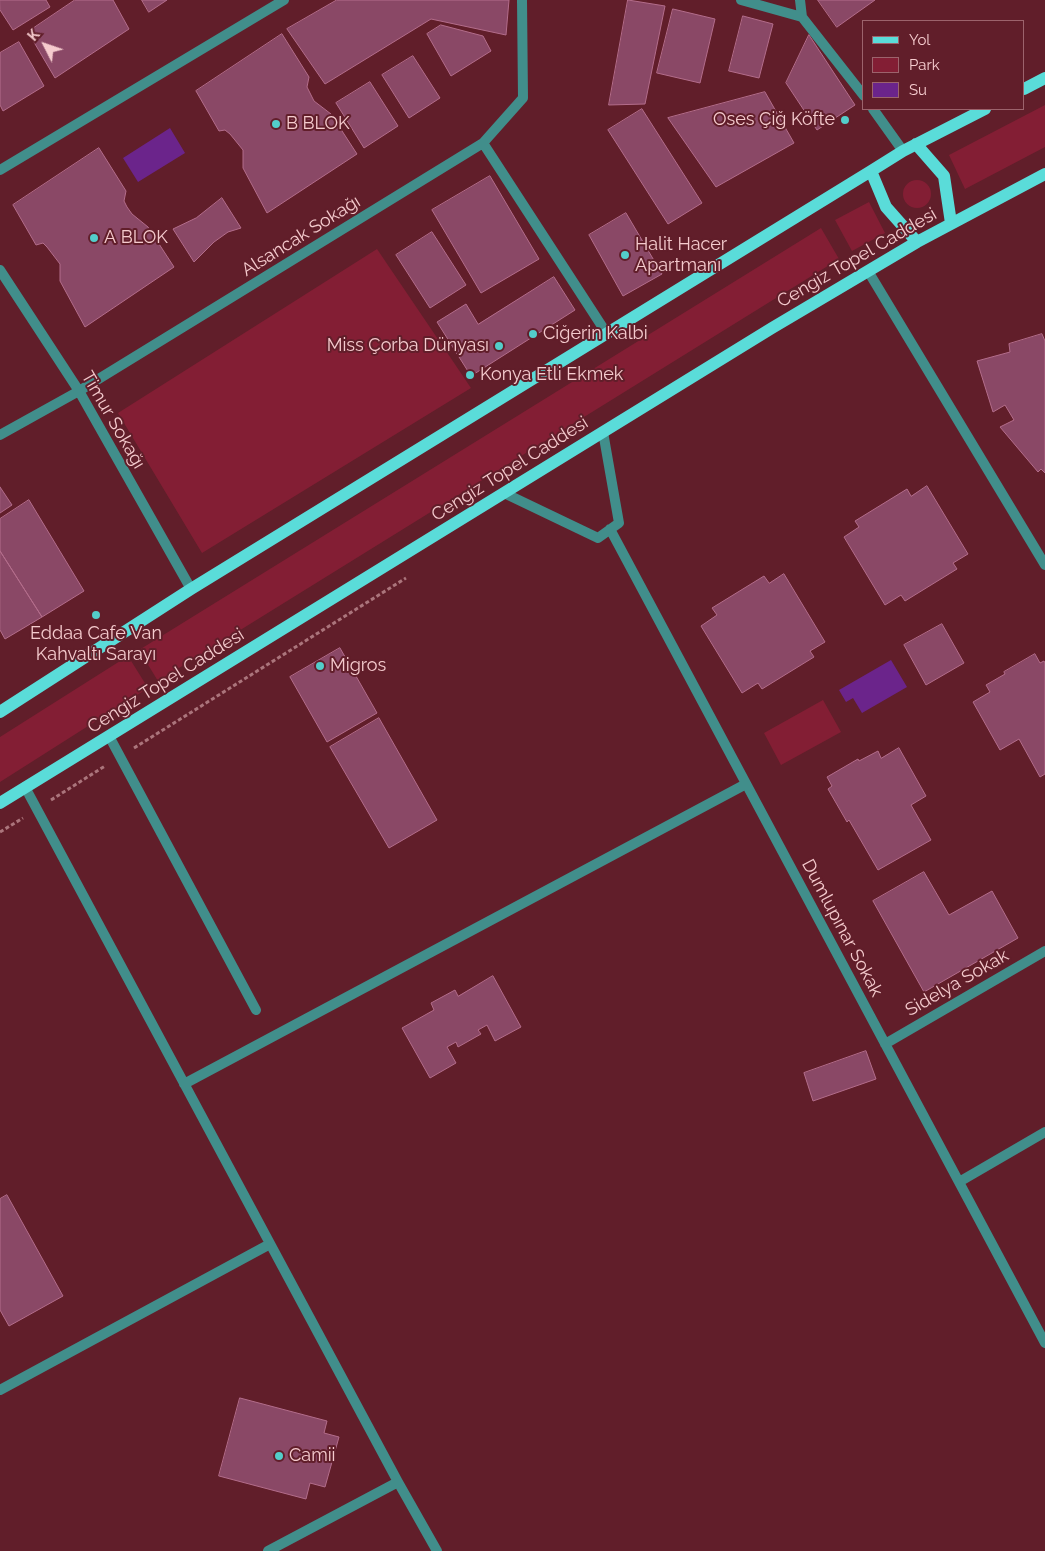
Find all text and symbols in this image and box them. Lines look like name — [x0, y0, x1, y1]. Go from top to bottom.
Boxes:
north arrow — [20, 20, 70, 70]
legend — [862, 20, 1025, 110]
text: K — [25, 26, 43, 44]
text: Yol — [909, 31, 930, 49]
text: Park — [909, 56, 940, 74]
text: Su — [909, 81, 927, 99]
place label: Oses Çiğ Köfte — [713, 109, 835, 131]
place label: B BLOK — [286, 113, 350, 135]
marker: Oses Çiğ Köfte — [839, 114, 851, 126]
marker: B BLOK — [270, 118, 282, 130]
street label: Alsancak Sokağı — [238, 191, 364, 281]
street label: Cengiz Topel Caddesi — [773, 204, 941, 312]
place label: A BLOK — [104, 227, 168, 249]
marker: A BLOK — [88, 232, 100, 244]
place label: Halit Hacer Apartmanı — [635, 234, 727, 276]
marker: Halit Hacer Apartmanı — [619, 249, 631, 261]
place label: Ciğerin Kalbi — [543, 323, 648, 345]
marker: Ciğerin Kalbi — [527, 328, 539, 340]
place label: Miss Çorba Dünyası — [327, 335, 489, 357]
marker: Miss Çorba Dünyası — [493, 340, 505, 352]
place label: Konya Etli Ekmek — [480, 364, 623, 386]
street label: Timur Sokağı — [76, 367, 150, 473]
marker: Konya Etli Ekmek — [464, 369, 476, 381]
street label: Cengiz Topel Caddesi — [428, 412, 592, 526]
marker: Eddaa Cafe Van Kahvaltı Sarayı — [90, 609, 102, 621]
place label: Eddaa Cafe Van Kahvaltı Sarayı — [30, 623, 162, 666]
street label: Cengiz Topel Caddesi — [84, 624, 248, 738]
place label: Migros — [330, 655, 386, 677]
marker: Migros — [314, 660, 326, 672]
street label: Dumlupınar Sokak — [797, 856, 887, 1000]
street label: Sidelya Sokak — [902, 945, 1012, 1021]
place label: Camii — [289, 1445, 336, 1467]
marker: Camii — [273, 1450, 285, 1462]

